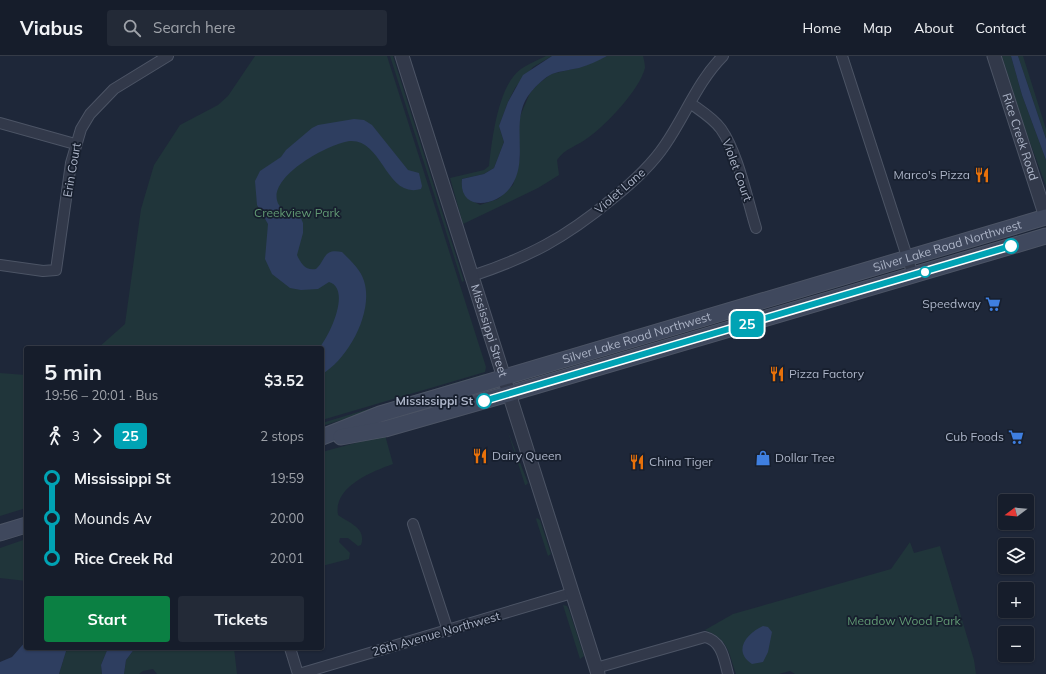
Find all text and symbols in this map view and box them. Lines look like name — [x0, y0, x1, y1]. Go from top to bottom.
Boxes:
search box — [107, 10, 387, 46]
text: Viabus — [20, 16, 83, 40]
icon: search — [121, 17, 143, 39]
text: Search here — [153, 18, 236, 37]
text: Home — [802, 19, 841, 37]
text: Map — [863, 19, 892, 37]
text: About — [914, 19, 954, 37]
text: Contact — [976, 19, 1026, 37]
street label: Rice Creek Road — [999, 91, 1042, 182]
street label: Violet Court — [719, 137, 756, 203]
street label: Erin Court — [59, 142, 84, 198]
street label: Violet Lane — [591, 165, 648, 217]
restaurant icon: Marco's Pizza — [973, 166, 991, 184]
place label: Marco's Pizza — [894, 167, 970, 182]
park label: Creekview Park — [254, 205, 341, 220]
street label: Silver Lake Road Northwest — [871, 217, 1023, 275]
unlabelled marker — [1003, 238, 1019, 254]
unlabelled marker — [919, 266, 931, 278]
street label: Mississippi Street — [468, 282, 511, 379]
supermarket icon: Speedway — [984, 295, 1002, 313]
place label: Speedway — [922, 296, 982, 311]
street label: Silver Lake Road Northwest — [560, 309, 713, 367]
line badge: 25 — [729, 311, 765, 337]
text: 25 — [739, 315, 755, 333]
text: 5 min — [44, 358, 102, 386]
restaurant icon: Pizza Factory — [768, 365, 786, 383]
place label: Pizza Factory — [789, 366, 865, 381]
text: $3.52 — [264, 371, 304, 390]
text: 19:56 – 20:01 · Bus — [44, 387, 158, 403]
place label: Mississippi St — [396, 393, 473, 408]
marker: Mississippi St — [476, 393, 492, 409]
icon: walk — [44, 425, 66, 447]
icon: forward — [86, 425, 108, 447]
text: 25 — [122, 427, 139, 445]
text: 3 — [72, 428, 80, 444]
text: 2 stops — [260, 428, 304, 444]
supermarket icon: Cub Foods — [1007, 428, 1025, 446]
place label: Cub Foods — [945, 429, 1004, 444]
restaurant icon: Dairy Queen — [471, 447, 489, 465]
place label: Dairy Queen — [492, 448, 562, 463]
shop icon: Dollar Tree — [754, 449, 772, 467]
place label: Dollar Tree — [775, 450, 835, 465]
restaurant icon: China Tiger — [628, 453, 646, 471]
place label: China Tiger — [649, 454, 713, 469]
text: Mississippi St — [74, 469, 171, 488]
text: 19:59 — [270, 470, 304, 486]
north arrow — [998, 494, 1034, 530]
map controls — [998, 494, 1034, 662]
text: Mounds Av — [74, 509, 152, 528]
text: 20:00 — [270, 510, 304, 526]
button: layers — [998, 538, 1034, 574]
text: Rice Creek Rd — [74, 549, 173, 568]
text: 20:01 — [270, 550, 304, 566]
button: + — [998, 582, 1034, 618]
button: Start — [44, 596, 170, 642]
button: Tickets — [178, 596, 304, 642]
street label: 26th Avenue Northwest — [370, 608, 502, 659]
park label: Meadow Wood Park — [847, 613, 962, 628]
button: − — [998, 626, 1034, 662]

